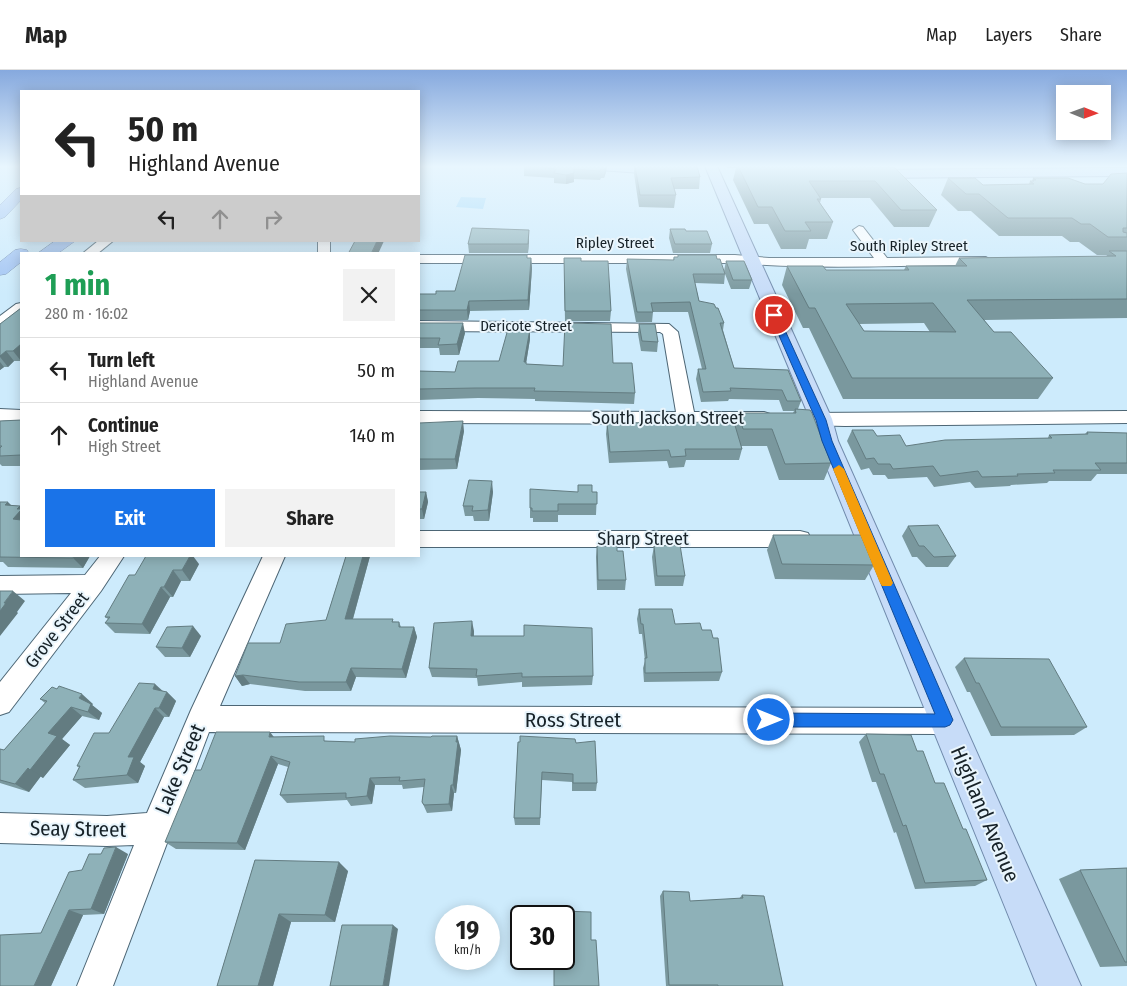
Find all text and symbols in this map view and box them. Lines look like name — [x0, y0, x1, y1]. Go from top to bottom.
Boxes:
text: Map — [25, 21, 67, 49]
text: Map — [926, 24, 957, 46]
text: Layers — [985, 24, 1032, 46]
text: Share — [1060, 24, 1102, 46]
north arrow — [1056, 85, 1111, 140]
map controls — [1056, 85, 1111, 140]
text: 50 m — [128, 108, 198, 150]
icon: left — [45, 110, 110, 175]
text: Highland Avenue — [128, 150, 280, 177]
icon: left — [153, 205, 181, 233]
icon: ahead — [206, 205, 234, 233]
icon: right — [259, 205, 287, 233]
street label: Ripley Street — [576, 234, 654, 252]
street label: South Ripley Street — [850, 237, 968, 255]
text: 1 min — [45, 267, 110, 303]
button: close — [343, 269, 395, 321]
pin — [753, 294, 795, 336]
icon: arrive — [760, 301, 788, 329]
text: 280 m · 16:02 — [45, 304, 128, 323]
street label: Dericote Street — [480, 317, 572, 335]
text: Turn left — [88, 349, 155, 372]
icon: left — [45, 356, 73, 384]
text: 50 m — [357, 359, 395, 382]
text: Highland Avenue — [88, 372, 199, 391]
street label: South Jackson Street — [592, 407, 744, 429]
text: Continue — [88, 414, 159, 437]
icon: ahead — [45, 421, 73, 449]
text: 140 m — [349, 424, 395, 447]
text: High Street — [88, 437, 161, 456]
button: Exit — [45, 489, 215, 547]
button: Share — [225, 489, 395, 547]
street label: Sharp Street — [597, 528, 689, 550]
street label: Grove Street — [20, 587, 94, 673]
position arrow — [742, 693, 794, 745]
street label: Ross Street — [525, 707, 621, 733]
street label: Lake Street — [149, 720, 211, 818]
street label: Highland Avenue — [945, 742, 1025, 886]
street label: Seay Street — [30, 815, 127, 843]
speed limit sign: 30 — [510, 905, 575, 970]
text: 19 — [456, 916, 479, 946]
text: km/h — [454, 943, 481, 957]

